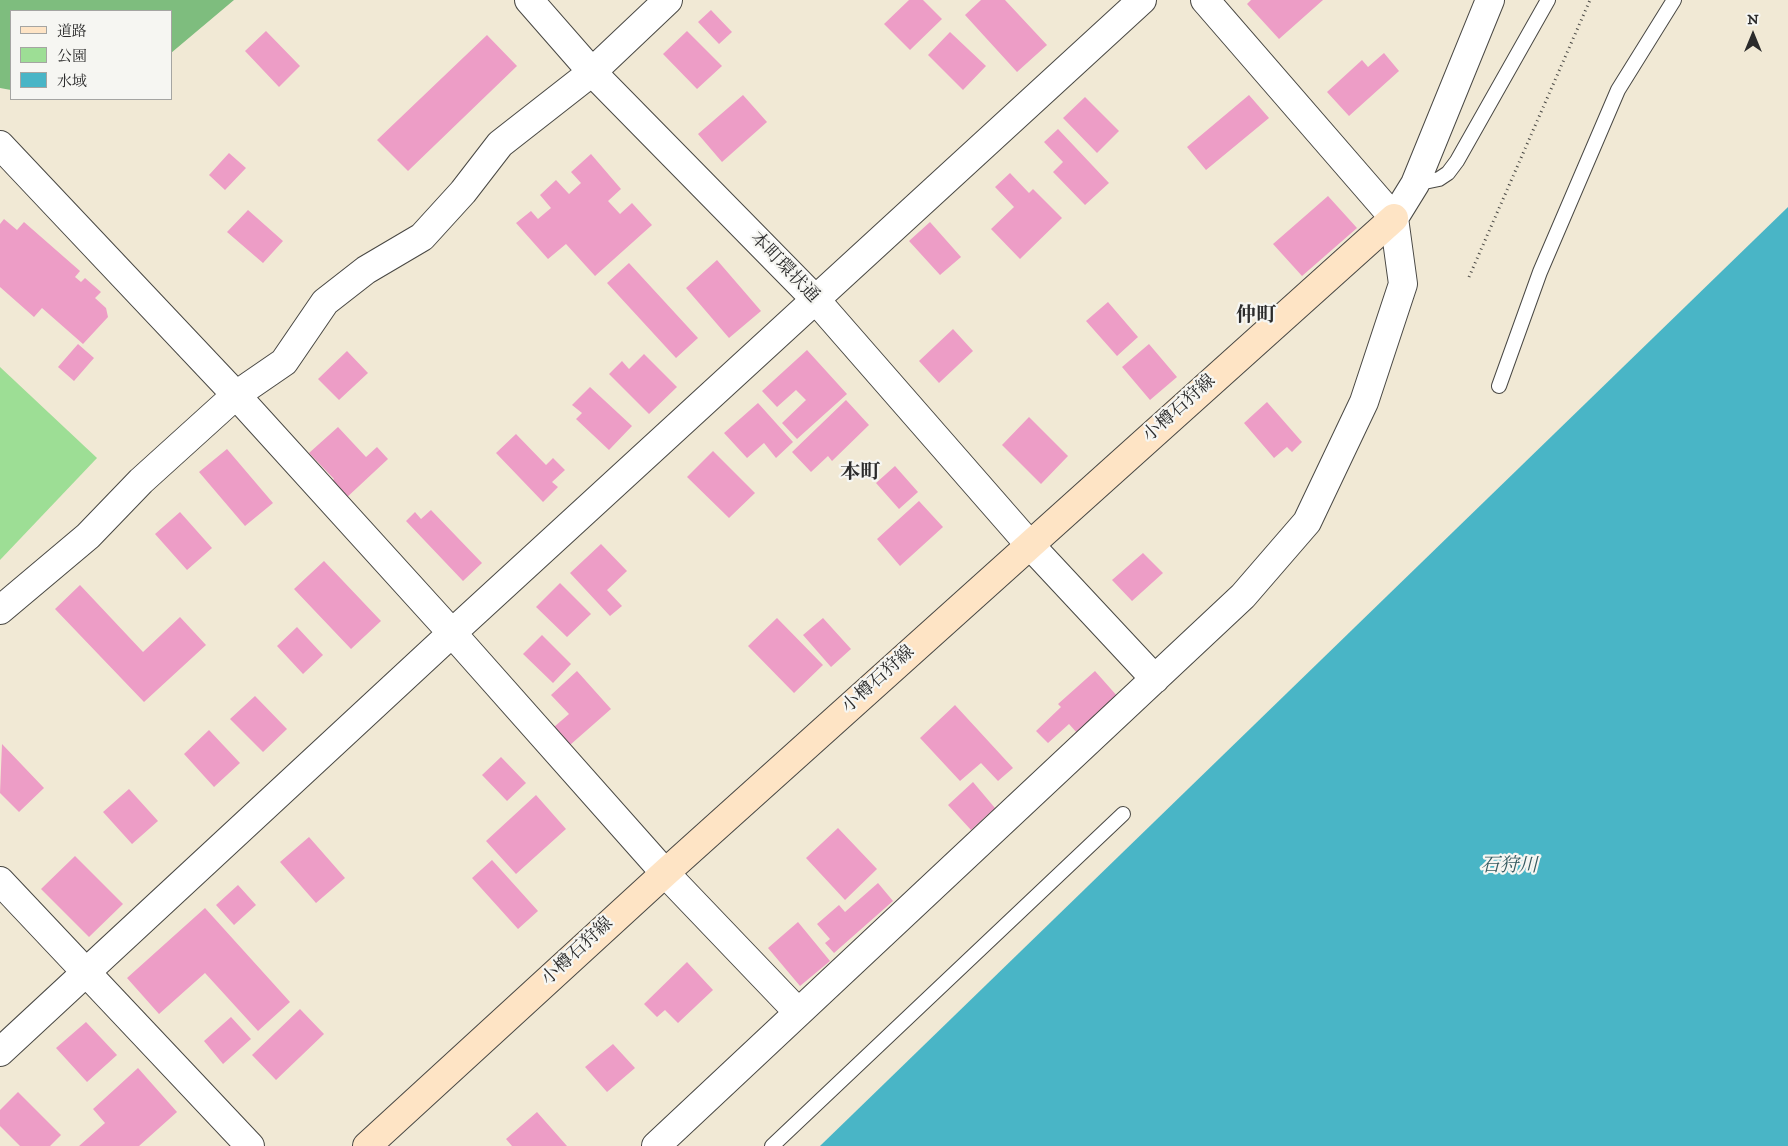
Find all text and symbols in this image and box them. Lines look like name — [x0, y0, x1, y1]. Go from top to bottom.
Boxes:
legend — [10, 10, 172, 100]
north arrow — [1728, 10, 1778, 60]
text: N — [1747, 11, 1759, 29]
text: 道路 — [57, 22, 87, 41]
text: 公園 — [57, 47, 87, 66]
text: 水域 — [57, 72, 87, 91]
street label: 本町環状通 — [745, 228, 823, 308]
district label: 仲町 — [1236, 305, 1276, 329]
street label: 小樽石狩線 — [1139, 371, 1221, 447]
district label: 本町 — [840, 462, 880, 486]
street label: 小樽石狩線 — [838, 642, 920, 718]
water label: 石狩川 — [1481, 856, 1537, 878]
street label: 小樽石狩線 — [538, 913, 618, 991]

